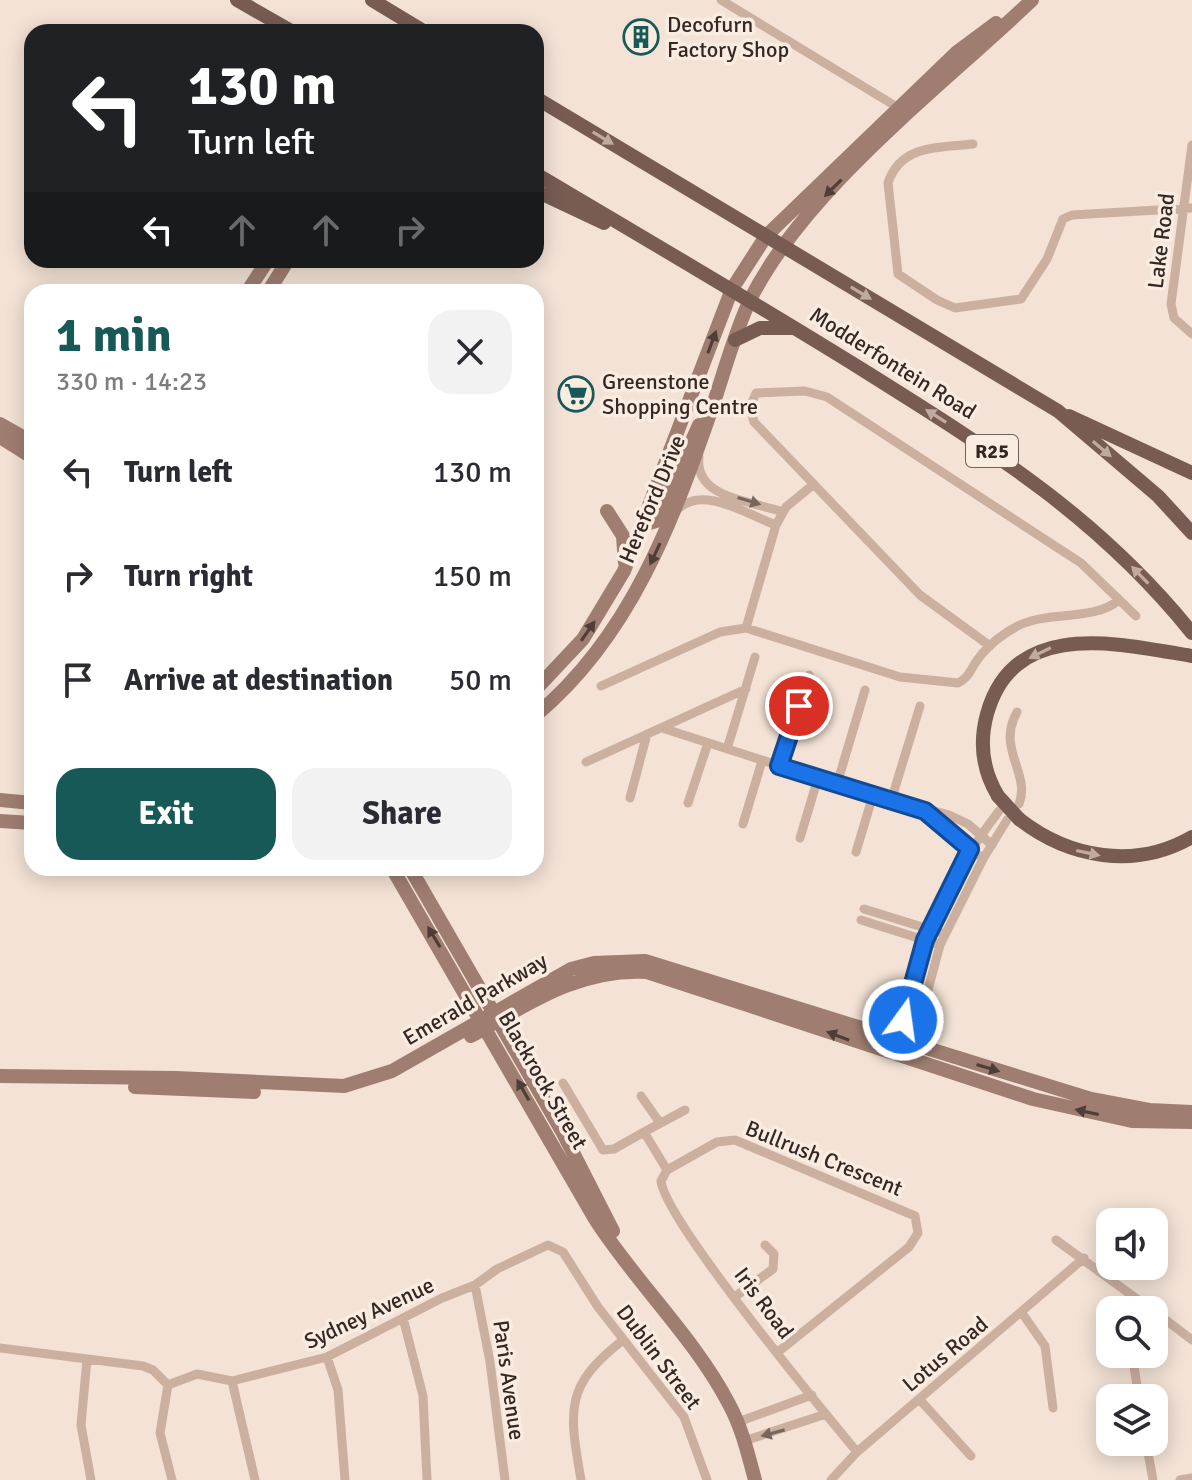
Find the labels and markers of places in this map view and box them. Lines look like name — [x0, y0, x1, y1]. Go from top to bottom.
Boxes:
place label: Decofurn Factory Shop — [667, 11, 789, 63]
building icon: Decofurn Factory Shop — [622, 18, 660, 56]
place label: Greenstone Shopping Centre — [602, 368, 758, 420]
supermarket icon: Greenstone Shopping Centre — [557, 375, 595, 413]
pin — [765, 672, 833, 740]

